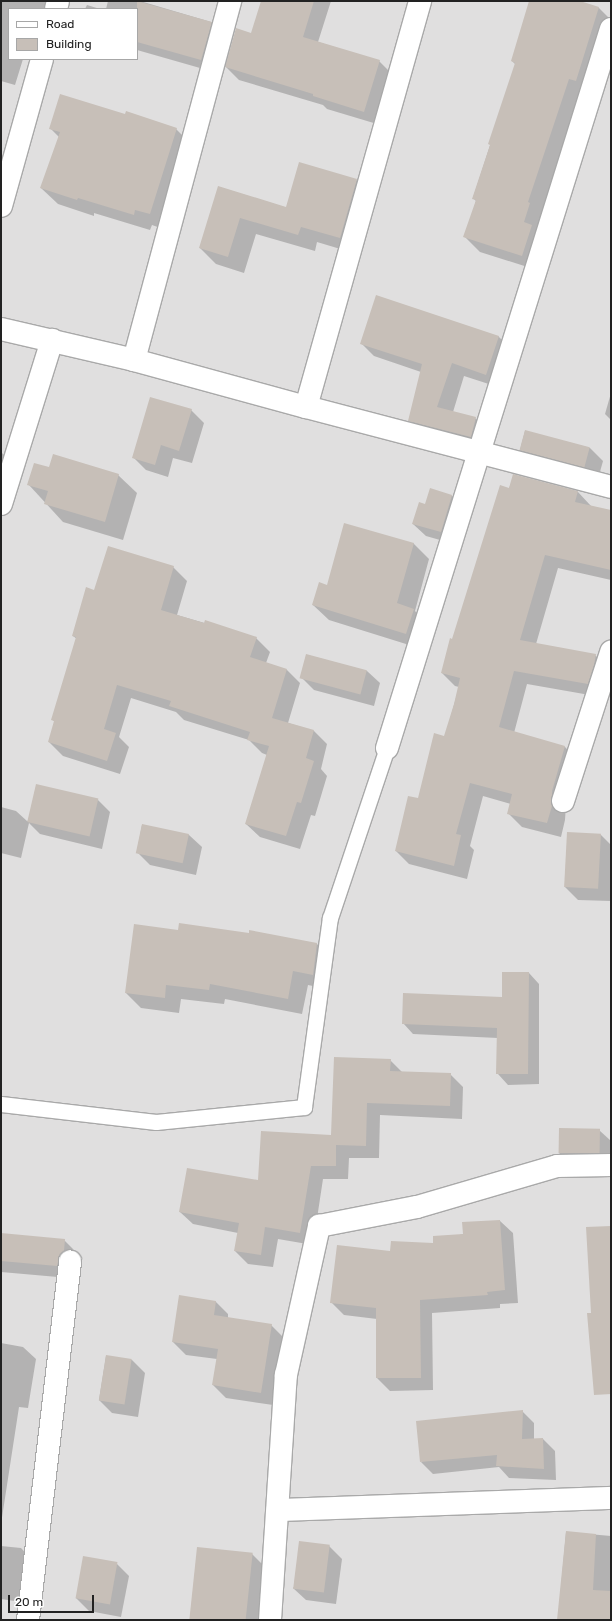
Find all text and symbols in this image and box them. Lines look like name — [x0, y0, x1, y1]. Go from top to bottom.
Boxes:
legend — [8, 8, 138, 60]
text: Road — [46, 17, 74, 31]
text: Building — [46, 37, 92, 51]
scale bar — [10, 1587, 96, 1613]
text: 20 m — [15, 1595, 43, 1609]

